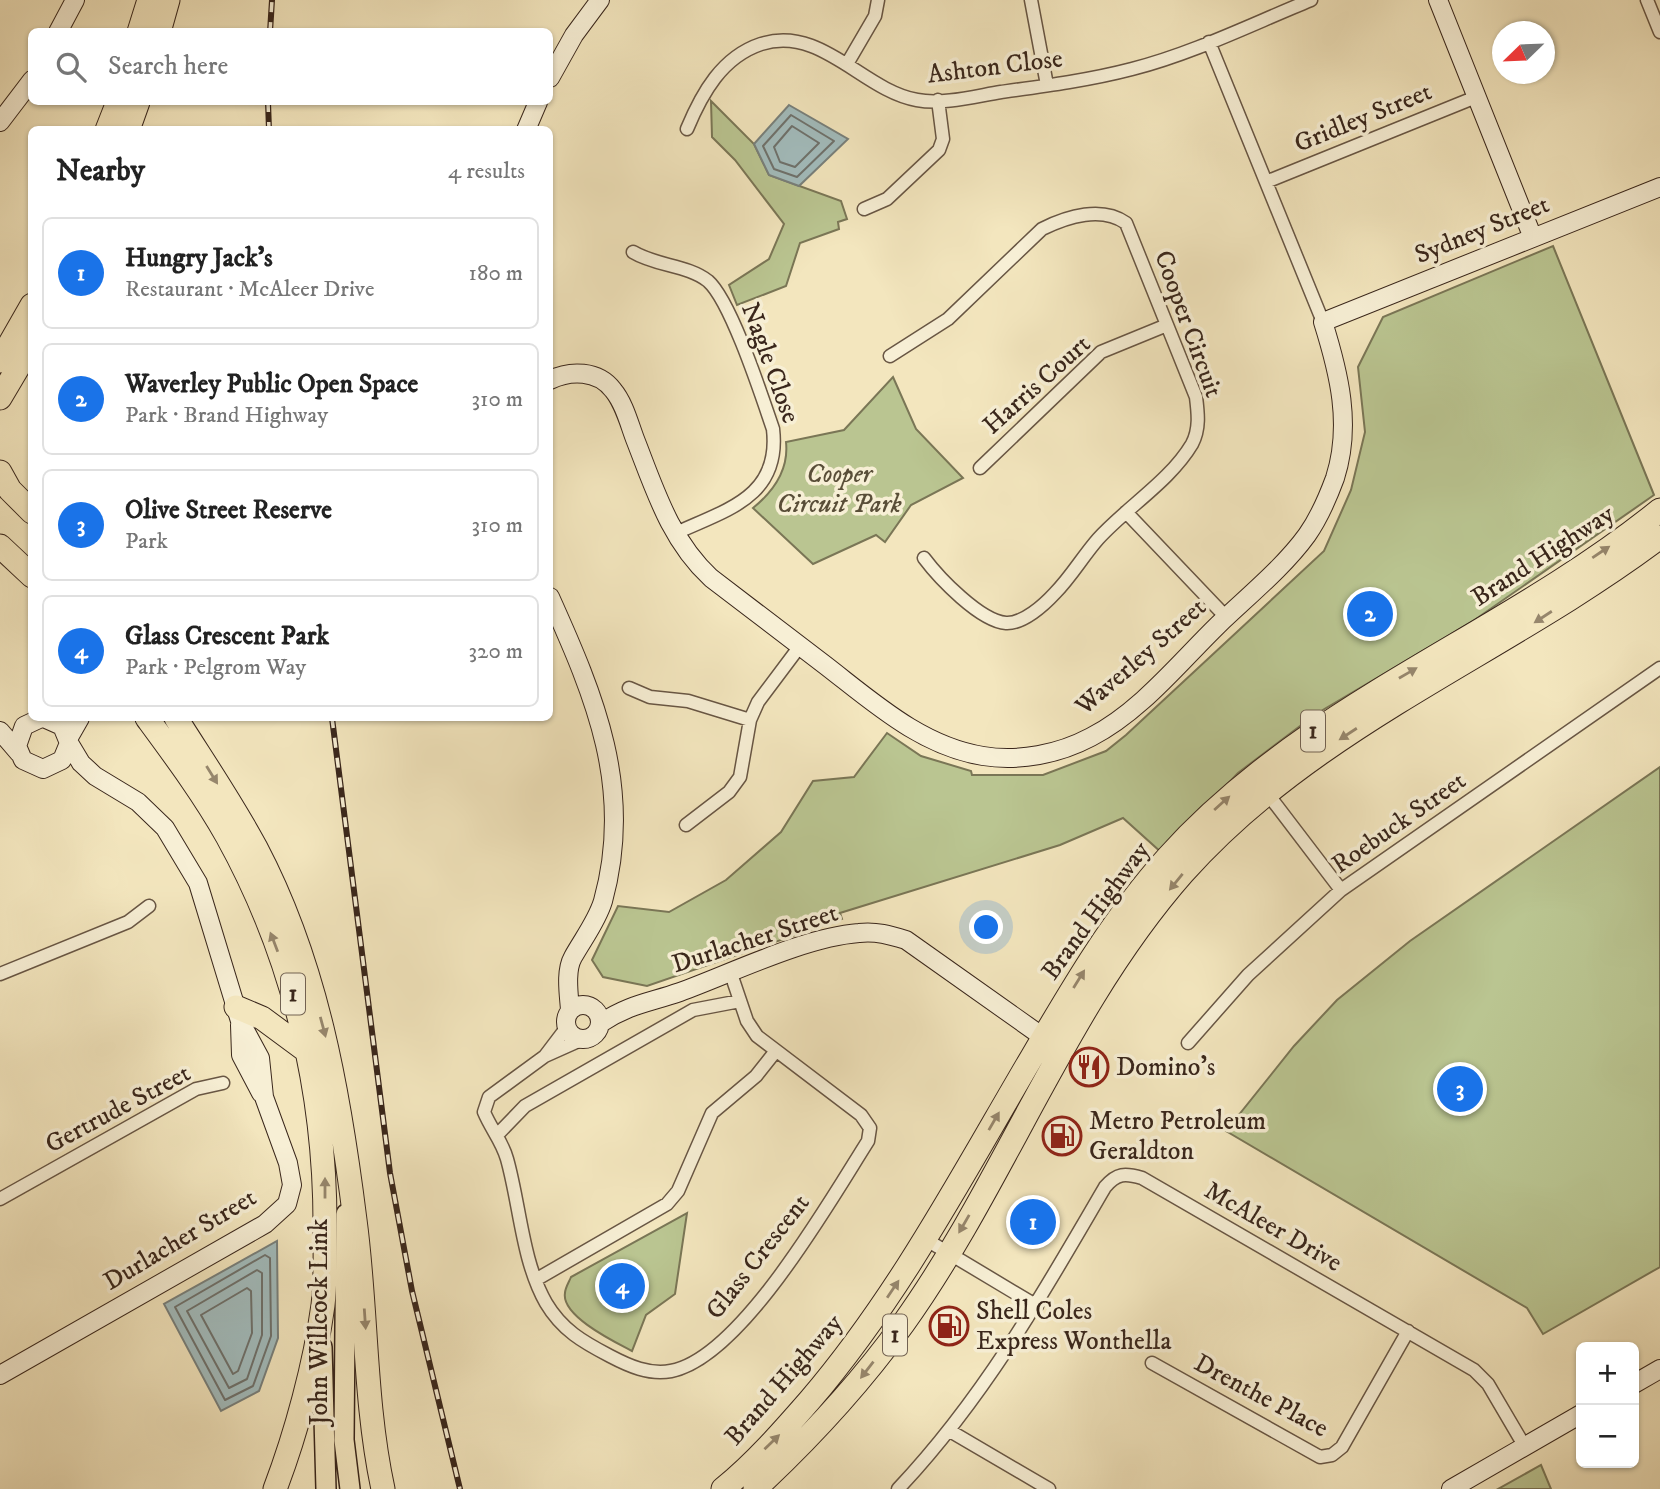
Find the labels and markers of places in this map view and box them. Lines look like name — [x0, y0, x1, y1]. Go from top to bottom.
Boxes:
pin: 2 — [1347, 588, 1393, 640]
restaurant icon: Domino's — [1068, 1046, 1110, 1088]
place label: Domino's — [1116, 1051, 1215, 1084]
pin: 3 — [1437, 1063, 1483, 1115]
place label: Metro Petroleum Geraldton — [1089, 1105, 1266, 1168]
fuel station icon: Metro Petroleum Geraldton — [1041, 1115, 1083, 1157]
pin: 1 — [1010, 1196, 1056, 1248]
pin: 4 — [599, 1260, 645, 1312]
place label: Shell Coles Express Wonthella — [976, 1295, 1171, 1358]
fuel station icon: Shell Coles Express Wonthella — [928, 1305, 970, 1347]

